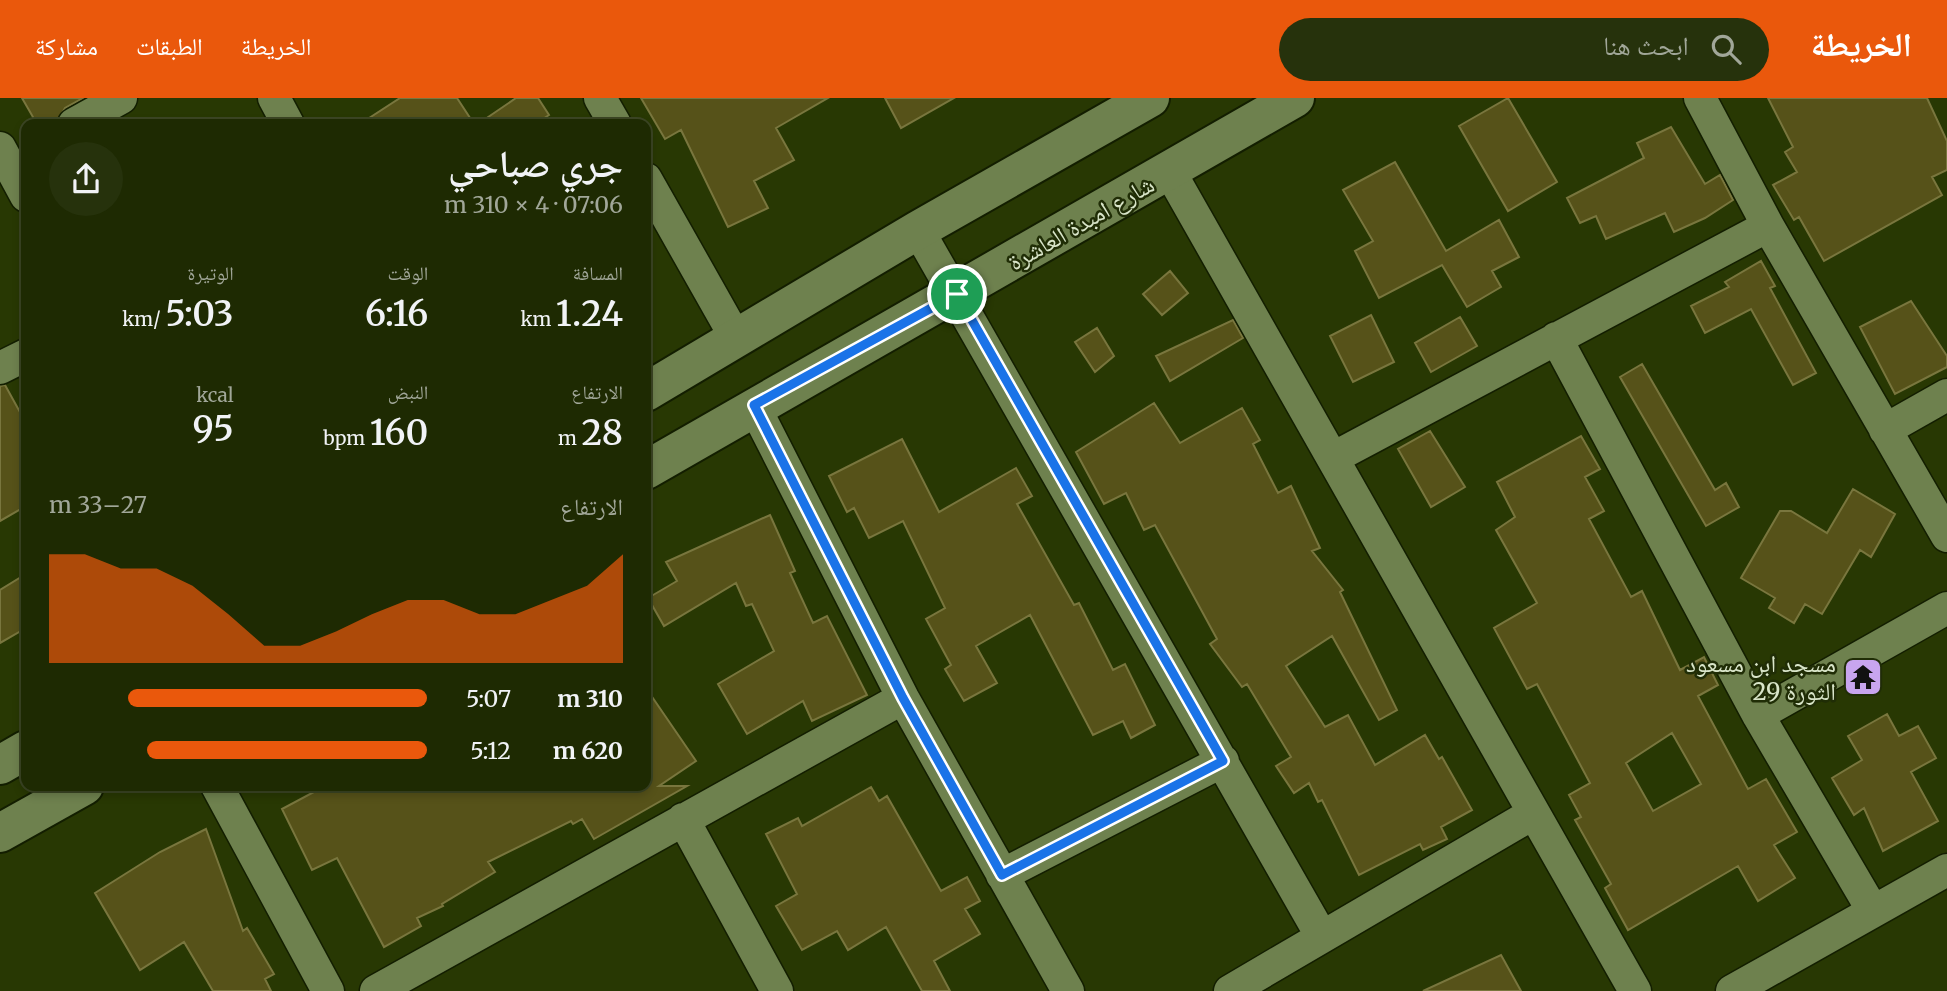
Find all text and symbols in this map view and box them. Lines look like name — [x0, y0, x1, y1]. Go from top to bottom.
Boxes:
search box — [1279, 18, 1769, 81]
text: الخريطة — [1811, 24, 1912, 65]
text: ابحث هنا — [1603, 29, 1689, 62]
icon: search — [1707, 30, 1745, 68]
text: مشاركة — [35, 31, 98, 62]
text: الطبقات — [136, 31, 203, 62]
text: الخريطة — [241, 31, 311, 62]
text: جري صباحي — [448, 140, 623, 187]
button: share — [49, 142, 123, 216]
street label: شارع امبدة العاشرة — [1002, 169, 1160, 277]
text: 07:06 · 4 × 310 m — [444, 190, 623, 219]
text: الوتيرة — [187, 261, 234, 285]
text: الوقت — [387, 261, 428, 285]
text: المسافة — [573, 261, 623, 285]
pin — [927, 264, 987, 324]
icon: arrive — [938, 275, 976, 313]
text: 5:03 — [165, 292, 234, 336]
text: 6:16 — [365, 292, 428, 336]
text: 1.24 — [556, 292, 623, 336]
text: /km — [122, 307, 165, 331]
text: km — [520, 307, 556, 331]
text: النبض — [388, 380, 428, 404]
text: الارتفاع — [571, 380, 623, 404]
text: kcal — [196, 383, 234, 407]
text: 95 — [193, 407, 234, 451]
text: 160 — [370, 411, 428, 455]
text: 28 — [581, 411, 623, 455]
text: bpm — [323, 426, 370, 450]
text: m — [558, 426, 581, 450]
text: 27–33 m — [49, 490, 147, 519]
text: الارتفاع — [560, 492, 623, 521]
place label: مسجد ابن مسعود الثورة 29 — [1686, 648, 1836, 707]
temple icon: مسجد ابن مسعود الثورة 29 — [1842, 656, 1884, 698]
text: 5:07 — [466, 684, 511, 713]
text: 310 m — [557, 684, 623, 713]
text: 5:12 — [470, 736, 511, 765]
text: 620 m — [553, 736, 623, 765]

